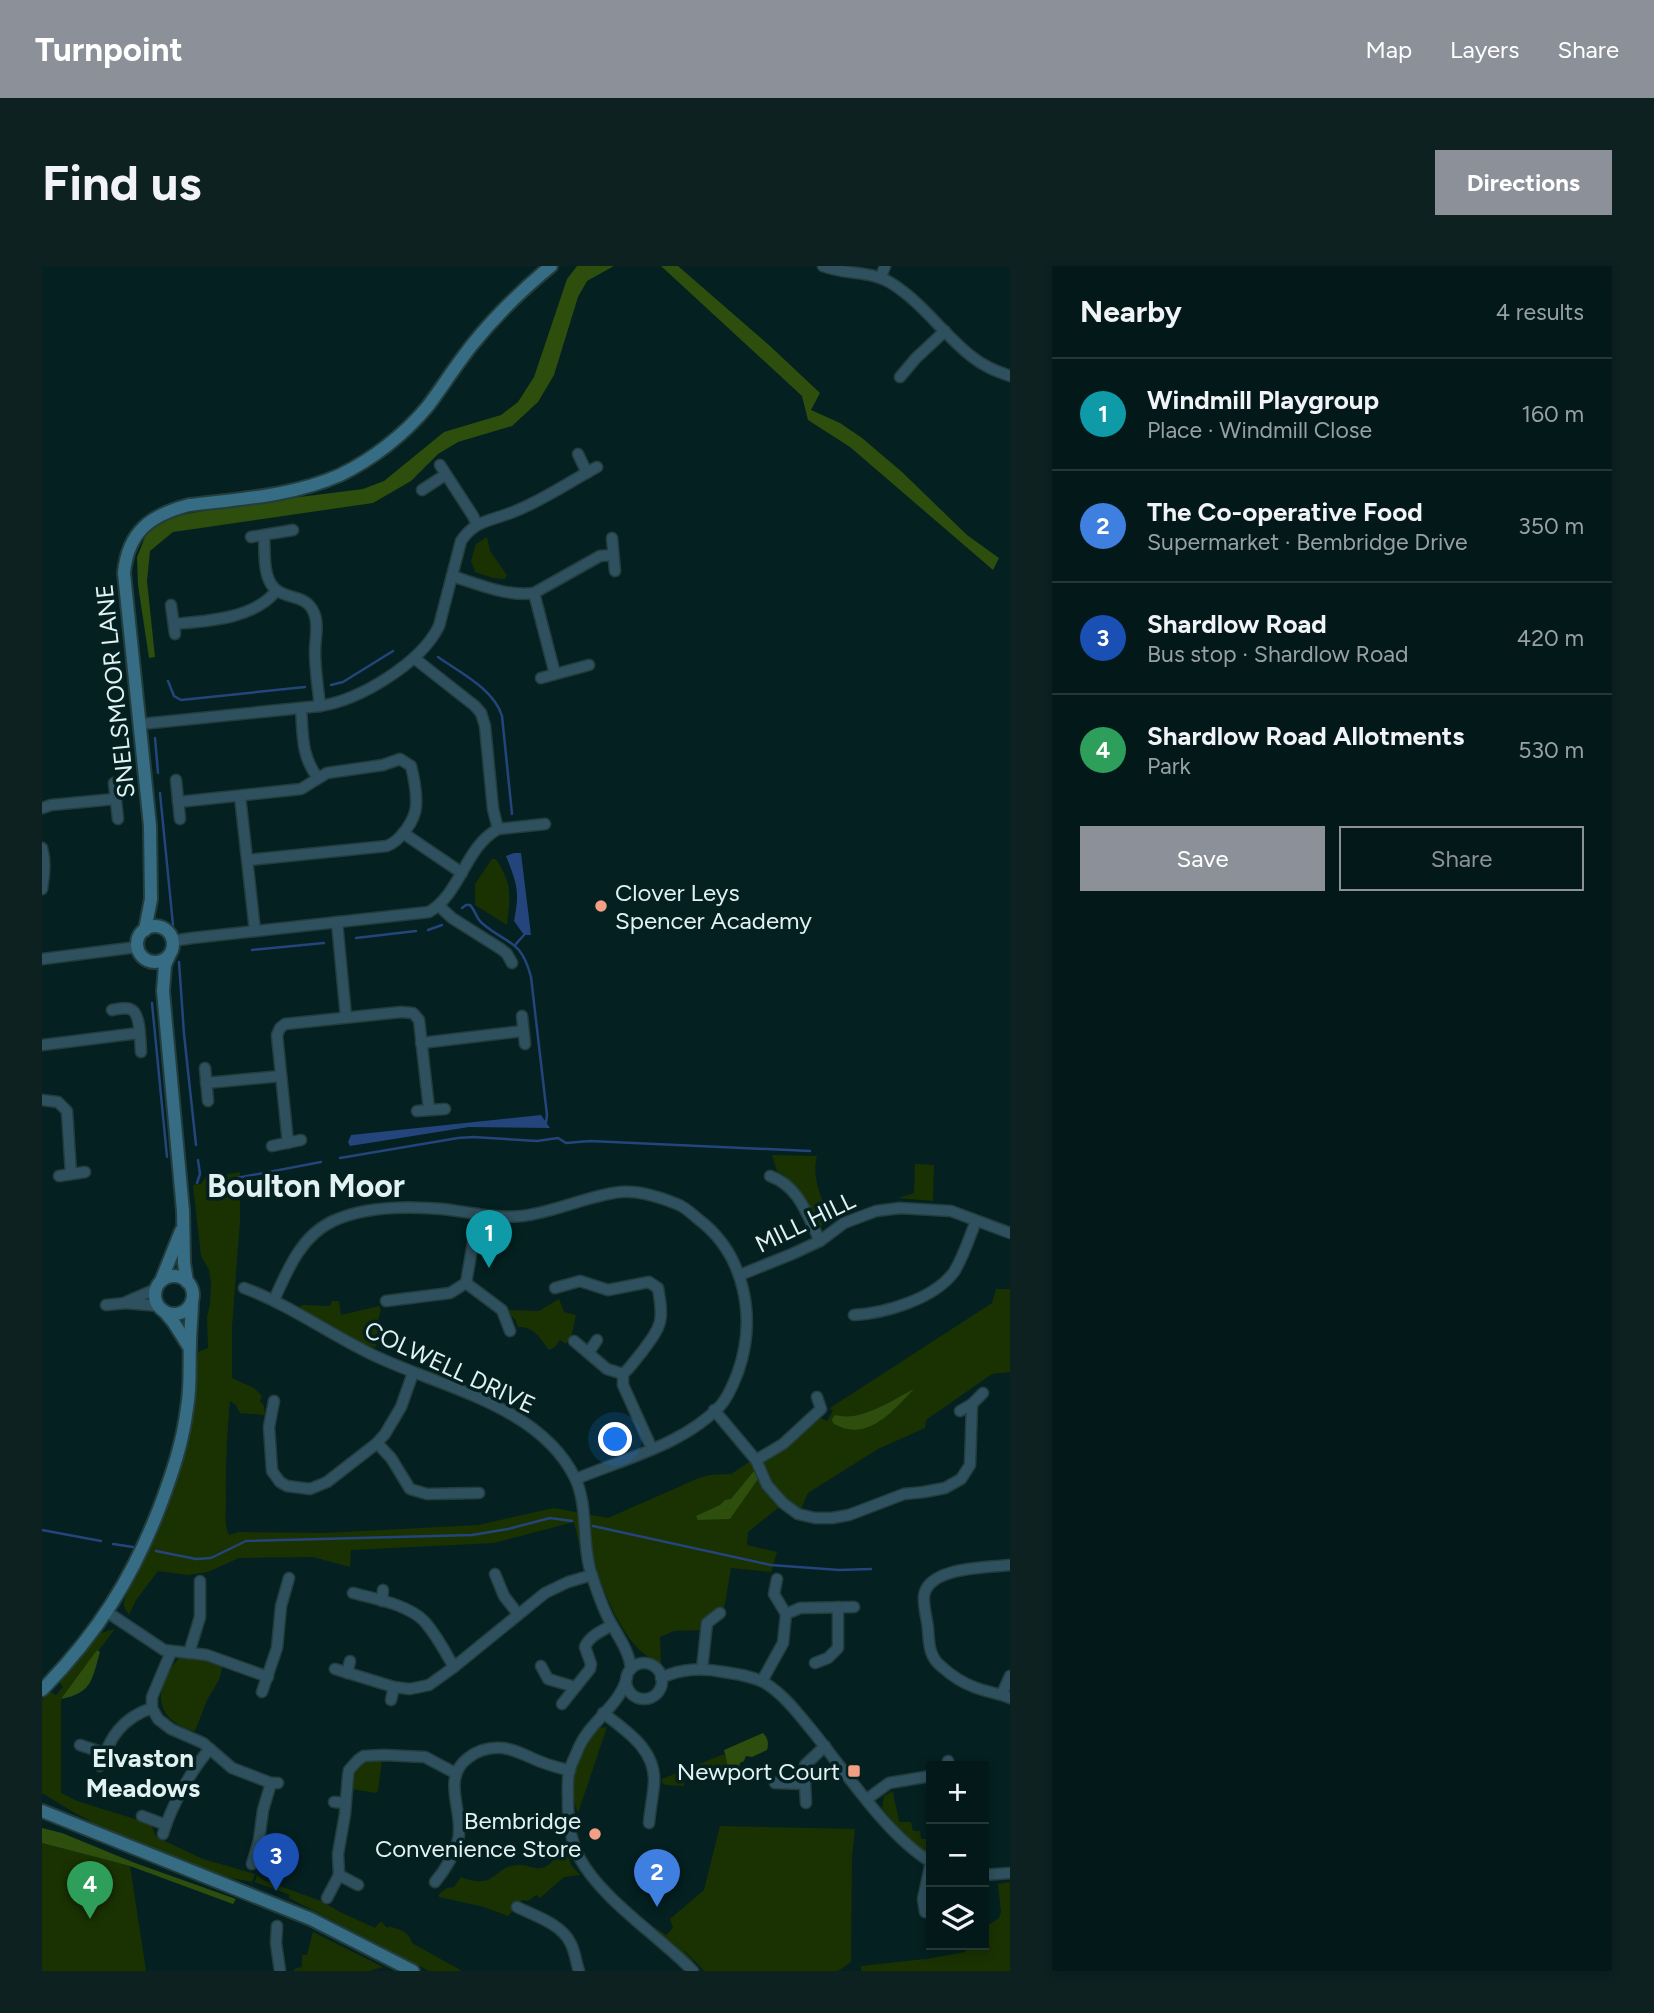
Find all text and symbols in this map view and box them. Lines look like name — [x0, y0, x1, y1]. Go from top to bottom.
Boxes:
text: Turnpoint — [35, 30, 183, 69]
text: Map — [1365, 35, 1412, 64]
text: Layers — [1450, 35, 1519, 64]
text: Share — [1557, 35, 1619, 64]
button: Directions — [1435, 150, 1612, 215]
text: Find us — [42, 153, 201, 212]
text: Nearby — [1080, 293, 1182, 330]
text: 4 results — [1496, 298, 1584, 326]
text: Windmill Playgroup — [1147, 384, 1379, 416]
text: 1 — [1098, 400, 1108, 428]
text: 160 m — [1521, 400, 1584, 428]
text: Place · Windmill Close — [1147, 416, 1372, 444]
text: The Co-operative Food — [1147, 496, 1423, 528]
text: 2 — [1096, 512, 1110, 540]
text: 350 m — [1518, 512, 1584, 540]
text: Supermarket · Bembridge Drive — [1147, 528, 1468, 556]
street label: SNELSMOOR LANE — [89, 583, 141, 799]
text: Shardlow Road — [1147, 608, 1327, 640]
text: 3 — [1097, 624, 1109, 652]
text: 420 m — [1517, 624, 1584, 652]
text: Bus stop · Shardlow Road — [1147, 640, 1408, 668]
text: Shardlow Road Allotments — [1147, 720, 1464, 752]
text: 4 — [1096, 736, 1110, 764]
text: 530 m — [1518, 736, 1584, 764]
text: Park — [1147, 752, 1191, 780]
button: Save — [1080, 826, 1325, 891]
button: Share — [1339, 826, 1584, 891]
place label: Clover Leys Spencer Academy — [615, 878, 812, 935]
marker: Clover Leys Spencer Academy — [593, 898, 609, 914]
district label: Boulton Moor — [207, 1167, 405, 1205]
street label: MILL HILL — [750, 1185, 860, 1259]
pin: 1 — [466, 1210, 512, 1268]
street label: COLWELL DRIVE — [360, 1315, 540, 1419]
your location — [598, 1422, 632, 1456]
district label: Elvaston Meadows — [86, 1742, 200, 1804]
place label: Newport Court — [677, 1757, 840, 1786]
map controls — [926, 1761, 989, 1950]
button: + — [926, 1761, 989, 1824]
marker: Newport Court — [846, 1763, 862, 1779]
place label: Bembridge Convenience Store — [375, 1806, 581, 1863]
button: − — [926, 1824, 989, 1887]
marker: Bembridge Convenience Store — [587, 1826, 603, 1842]
pin: 3 — [253, 1833, 299, 1891]
pin: 2 — [634, 1849, 680, 1907]
pin: 4 — [67, 1861, 113, 1919]
button: layers — [926, 1887, 989, 1950]

